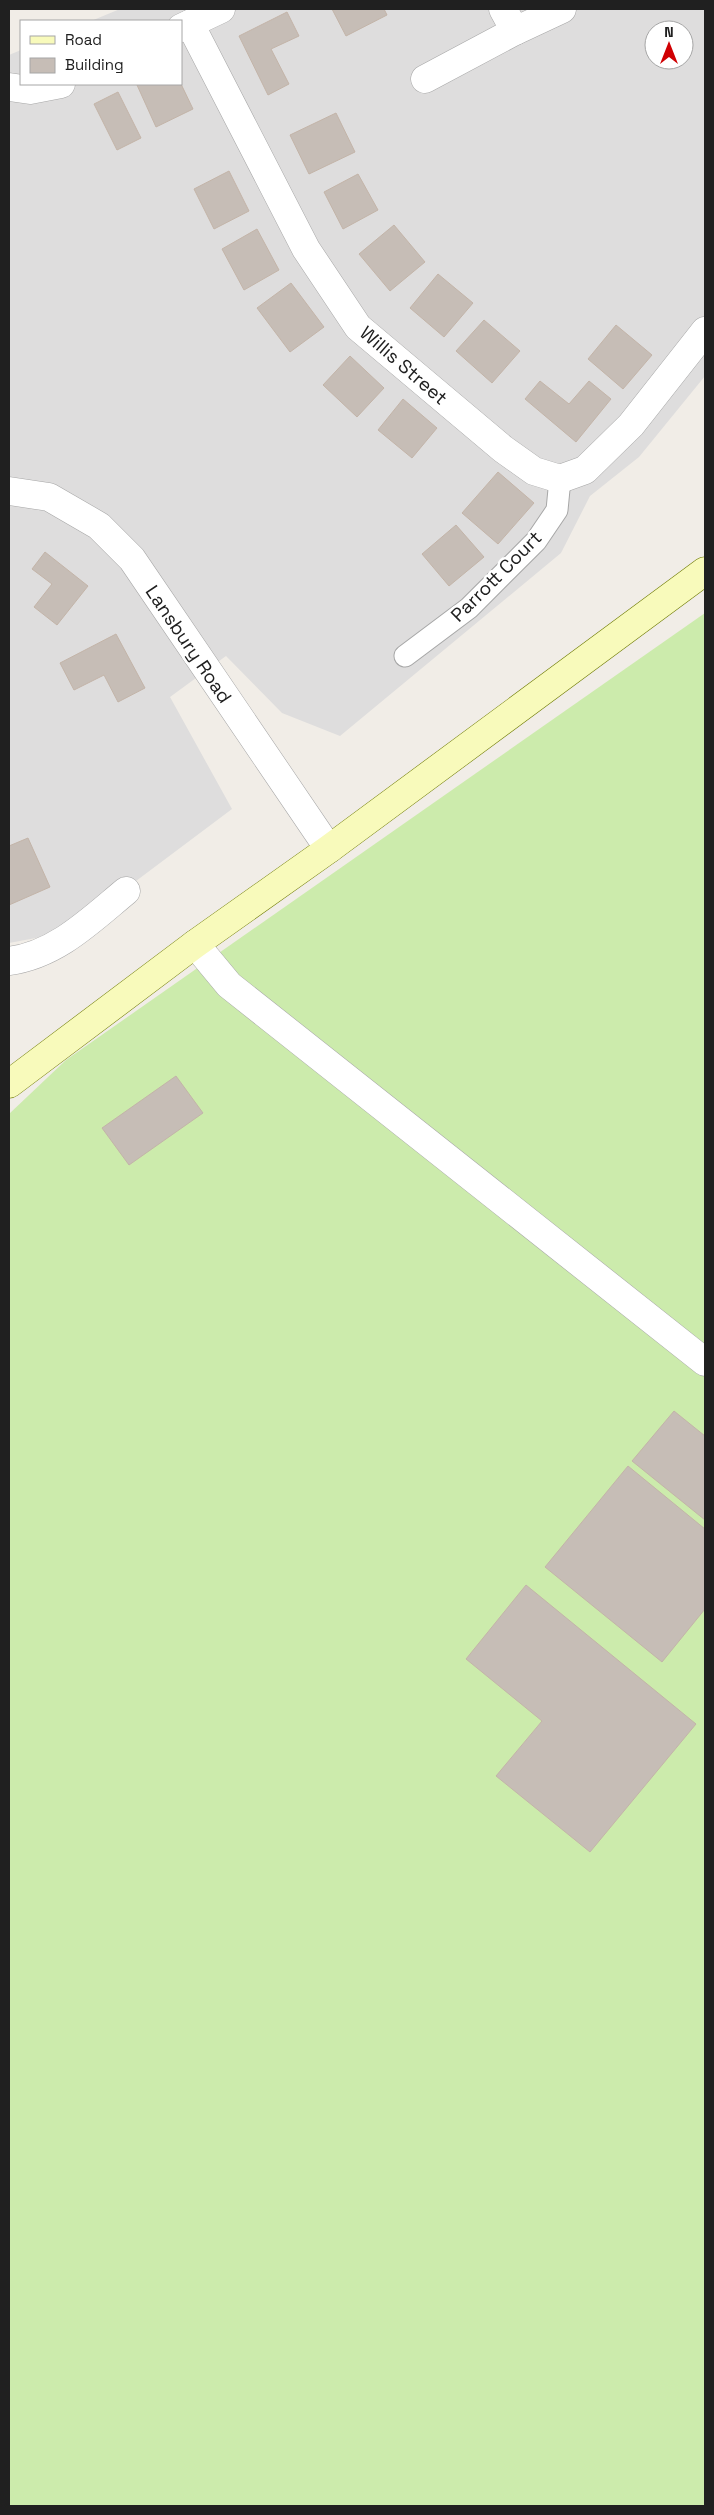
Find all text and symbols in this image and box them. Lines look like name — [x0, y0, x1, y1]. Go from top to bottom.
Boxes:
legend — [20, 20, 182, 85]
north arrow — [644, 20, 694, 70]
text: N — [664, 23, 674, 41]
text: Road — [65, 30, 102, 49]
text: Building — [65, 55, 124, 74]
street label: Willis Street — [355, 320, 453, 410]
street label: Parrott Court — [445, 525, 547, 627]
street label: Lansbury Road — [140, 580, 237, 708]

